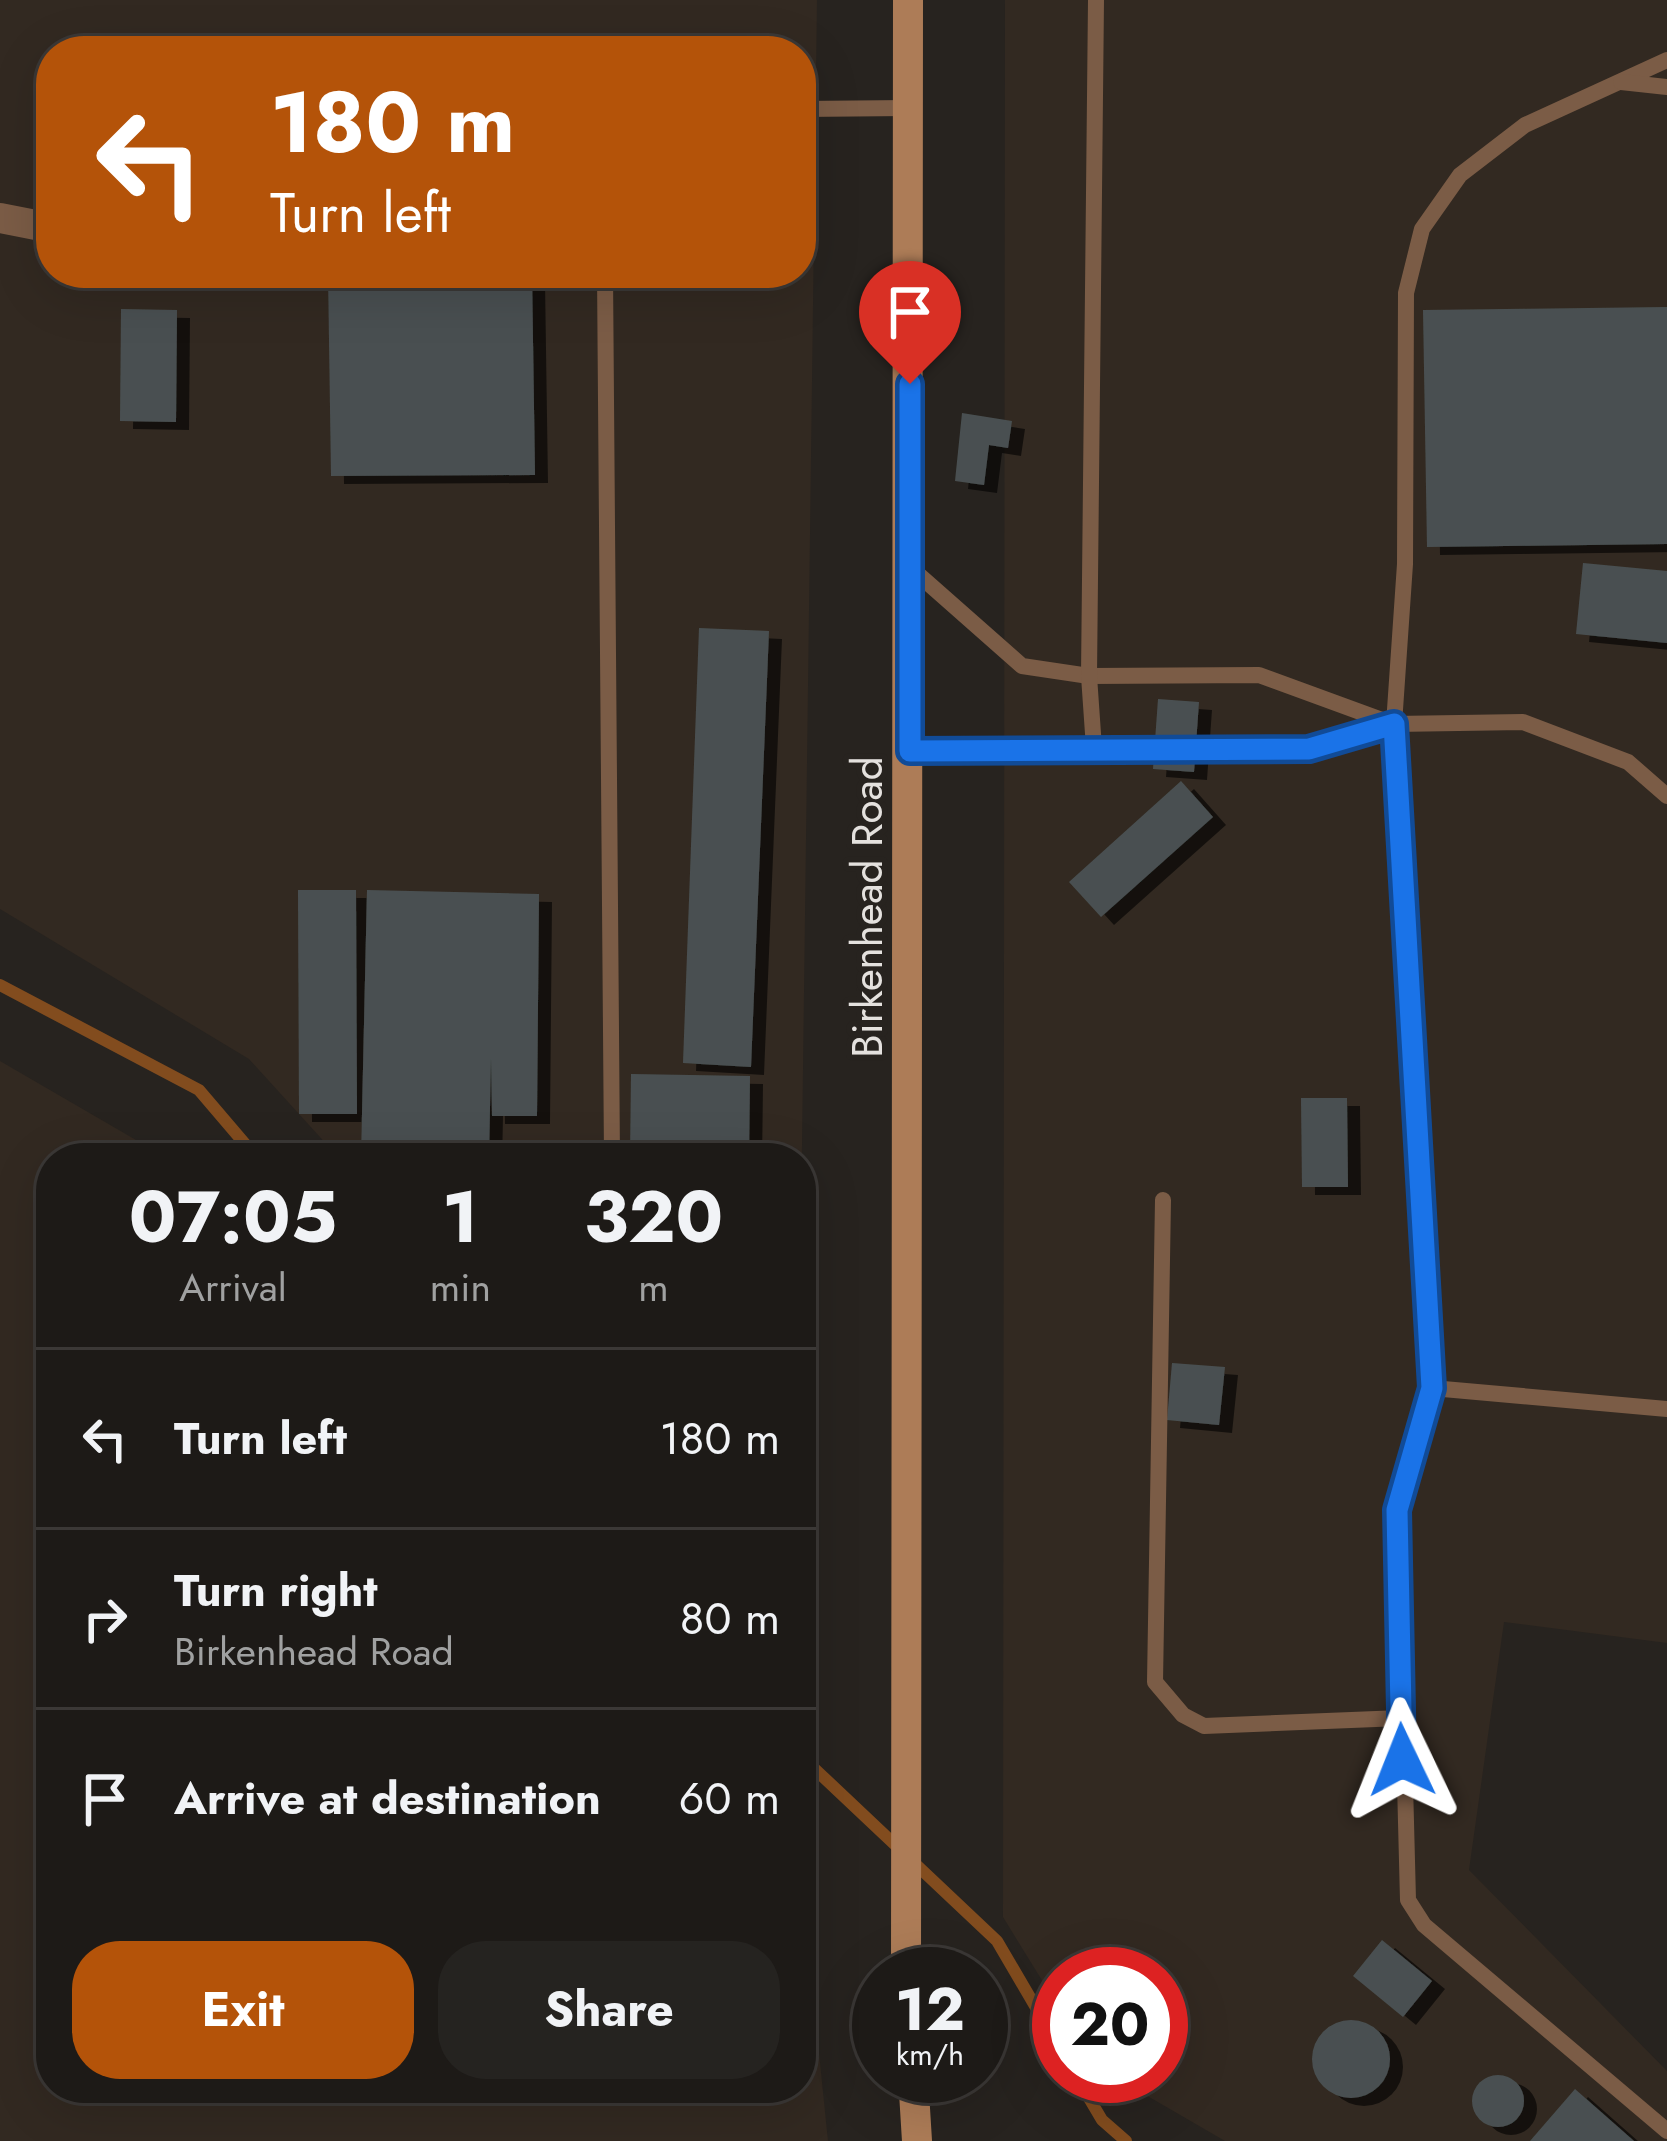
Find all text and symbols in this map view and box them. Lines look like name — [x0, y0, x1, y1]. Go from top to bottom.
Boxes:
text: 180 m — [270, 62, 515, 184]
icon: left — [72, 84, 228, 240]
text: Turn left — [270, 174, 451, 252]
pin — [859, 261, 961, 384]
icon: arrive — [877, 279, 943, 345]
street label: Birkenhead Road — [837, 756, 898, 1058]
text: 07:05 — [129, 1165, 337, 1269]
text: 1 — [442, 1165, 479, 1269]
text: 320 — [584, 1165, 723, 1269]
text: Arrival — [179, 1259, 287, 1316]
text: min — [430, 1259, 491, 1316]
text: m — [638, 1259, 669, 1316]
icon: left — [72, 1406, 138, 1472]
text: Turn left — [174, 1406, 347, 1471]
text: 180 m — [660, 1406, 780, 1471]
text: Turn right — [174, 1558, 378, 1623]
icon: right — [72, 1586, 138, 1652]
text: 80 m — [680, 1586, 780, 1651]
text: Birkenhead Road — [174, 1623, 454, 1680]
position arrow — [1339, 1697, 1465, 1823]
icon: arrive — [72, 1766, 138, 1832]
text: Arrive at destination — [174, 1766, 601, 1831]
text: 60 m — [678, 1766, 780, 1831]
button: Exit — [72, 1941, 414, 2079]
button: Share — [438, 1941, 780, 2079]
speed limit sign: 20 — [1032, 1947, 1188, 2103]
text: 12 — [895, 1966, 965, 2053]
text: km/h — [896, 2033, 964, 2076]

